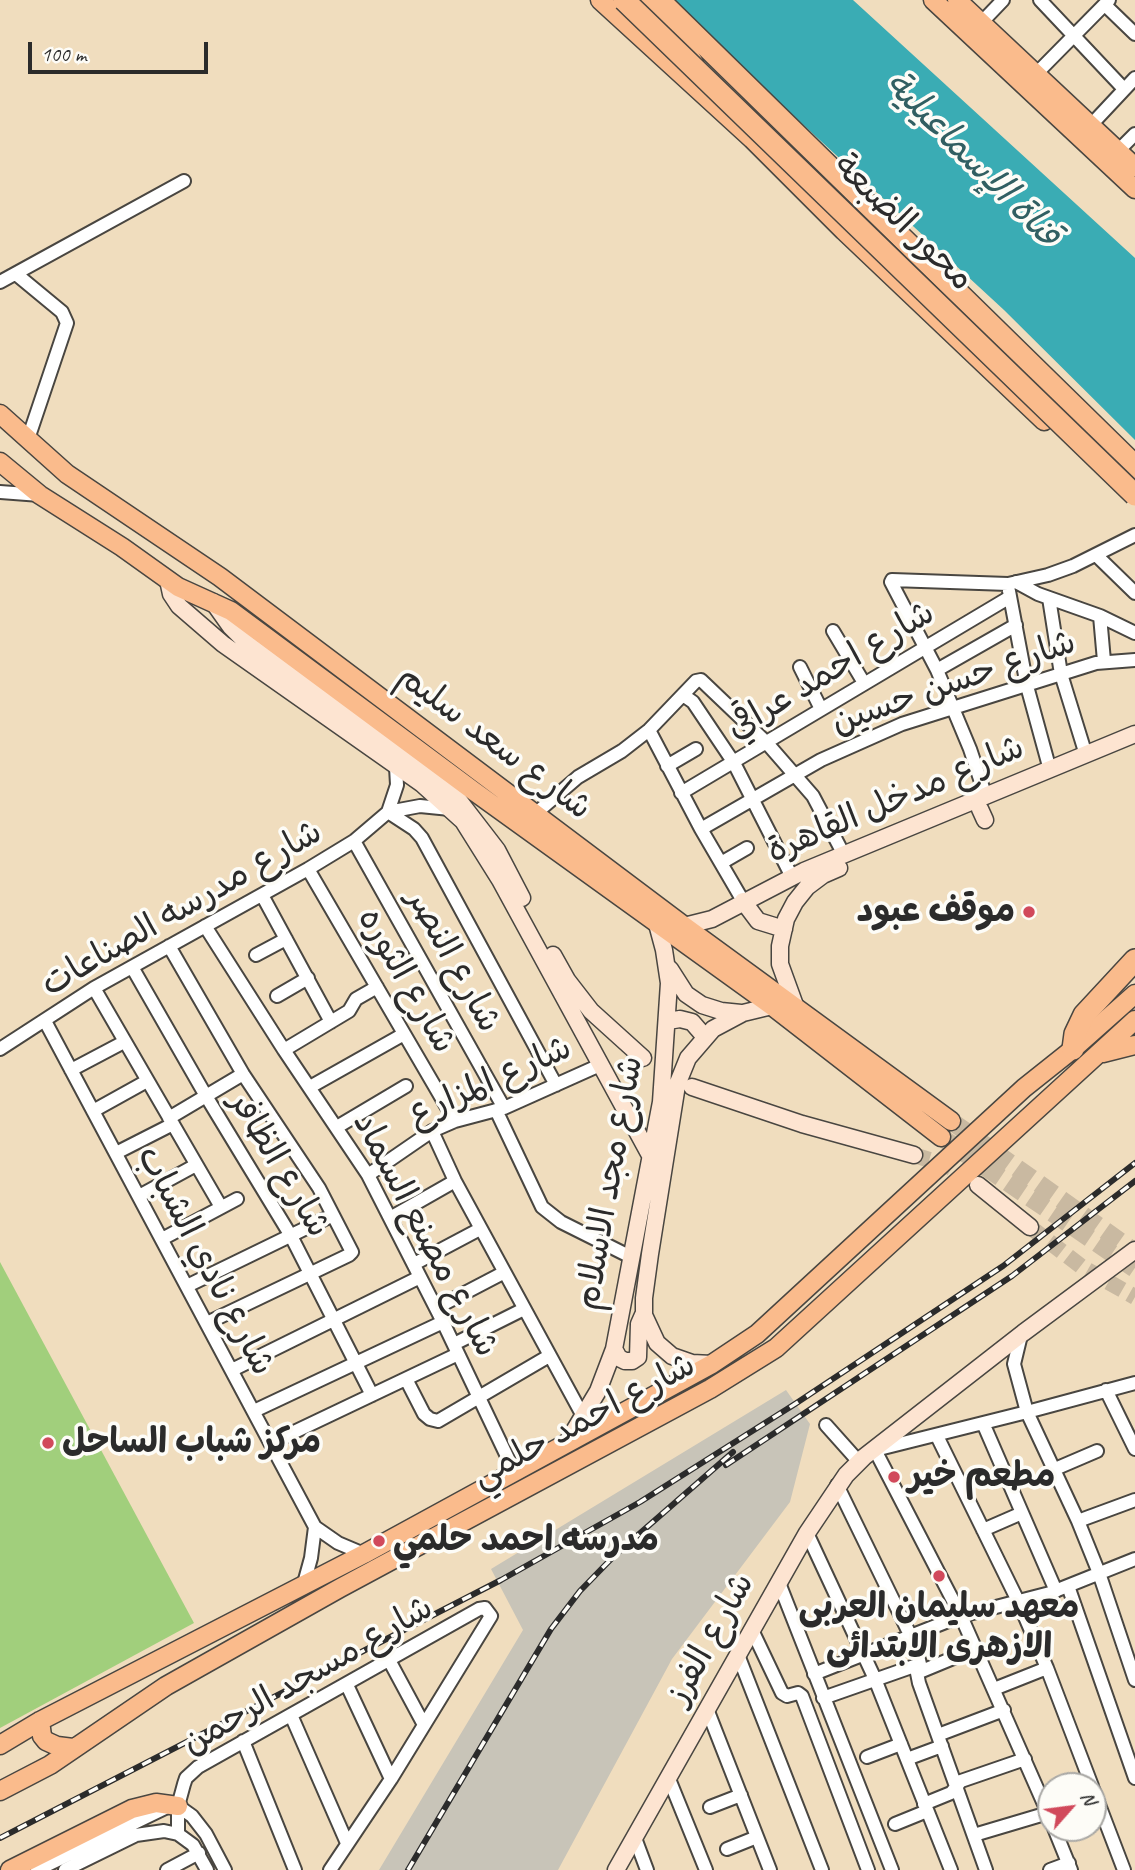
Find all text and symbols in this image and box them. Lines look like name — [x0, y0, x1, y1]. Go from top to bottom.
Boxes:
scale bar — [32, 28, 212, 72]
text: 100 m — [41, 41, 86, 67]
water label: قناة الإسماعيلية — [875, 63, 1069, 257]
street label: محور الضبعة — [824, 146, 982, 300]
street label: شارع احمد عراقي — [719, 592, 943, 750]
street label: شارع حسن حسين — [827, 622, 1081, 744]
street label: شارع سعد سليم — [389, 656, 599, 830]
street label: شارع مدخل القاهرة — [761, 727, 1031, 873]
street label: شارع مدرسه الصناعات — [34, 811, 330, 1007]
street label: شارع النصر — [397, 882, 509, 1040]
place label: موقف عبود — [857, 891, 1015, 933]
street label: شارع الثوره — [348, 901, 464, 1061]
marker: موقف عبود — [1021, 904, 1037, 920]
street label: شارع المزارع — [402, 1027, 578, 1137]
street label: شارع مجد الاسلام — [567, 1053, 653, 1313]
street label: شارع الظافر — [219, 1085, 339, 1245]
street label: شارع مصنع السماد — [343, 1106, 507, 1364]
street label: شارع نادي الشباب — [127, 1139, 283, 1383]
street label: شارع احمد حلمي — [465, 1344, 703, 1498]
place label: مركز شباب الساحل — [62, 1422, 321, 1464]
marker: مركز شباب الساحل — [40, 1435, 56, 1451]
place label: مطعم خير — [908, 1456, 1055, 1498]
marker: مطعم خير — [886, 1469, 902, 1485]
place label: مدرسه احمد حلمي — [393, 1520, 659, 1562]
marker: مدرسه احمد حلمي — [371, 1533, 387, 1549]
street label: شارع الفرز — [658, 1566, 764, 1712]
marker: معهد سليمان العربى الازهرى الابتدائى — [931, 1568, 947, 1584]
street label: شارع مسجد الرحمن — [175, 1587, 441, 1765]
place label: معهد سليمان العربى الازهرى الابتدائى — [799, 1587, 1079, 1669]
north arrow — [1037, 1772, 1107, 1842]
text: N — [1075, 1787, 1102, 1809]

